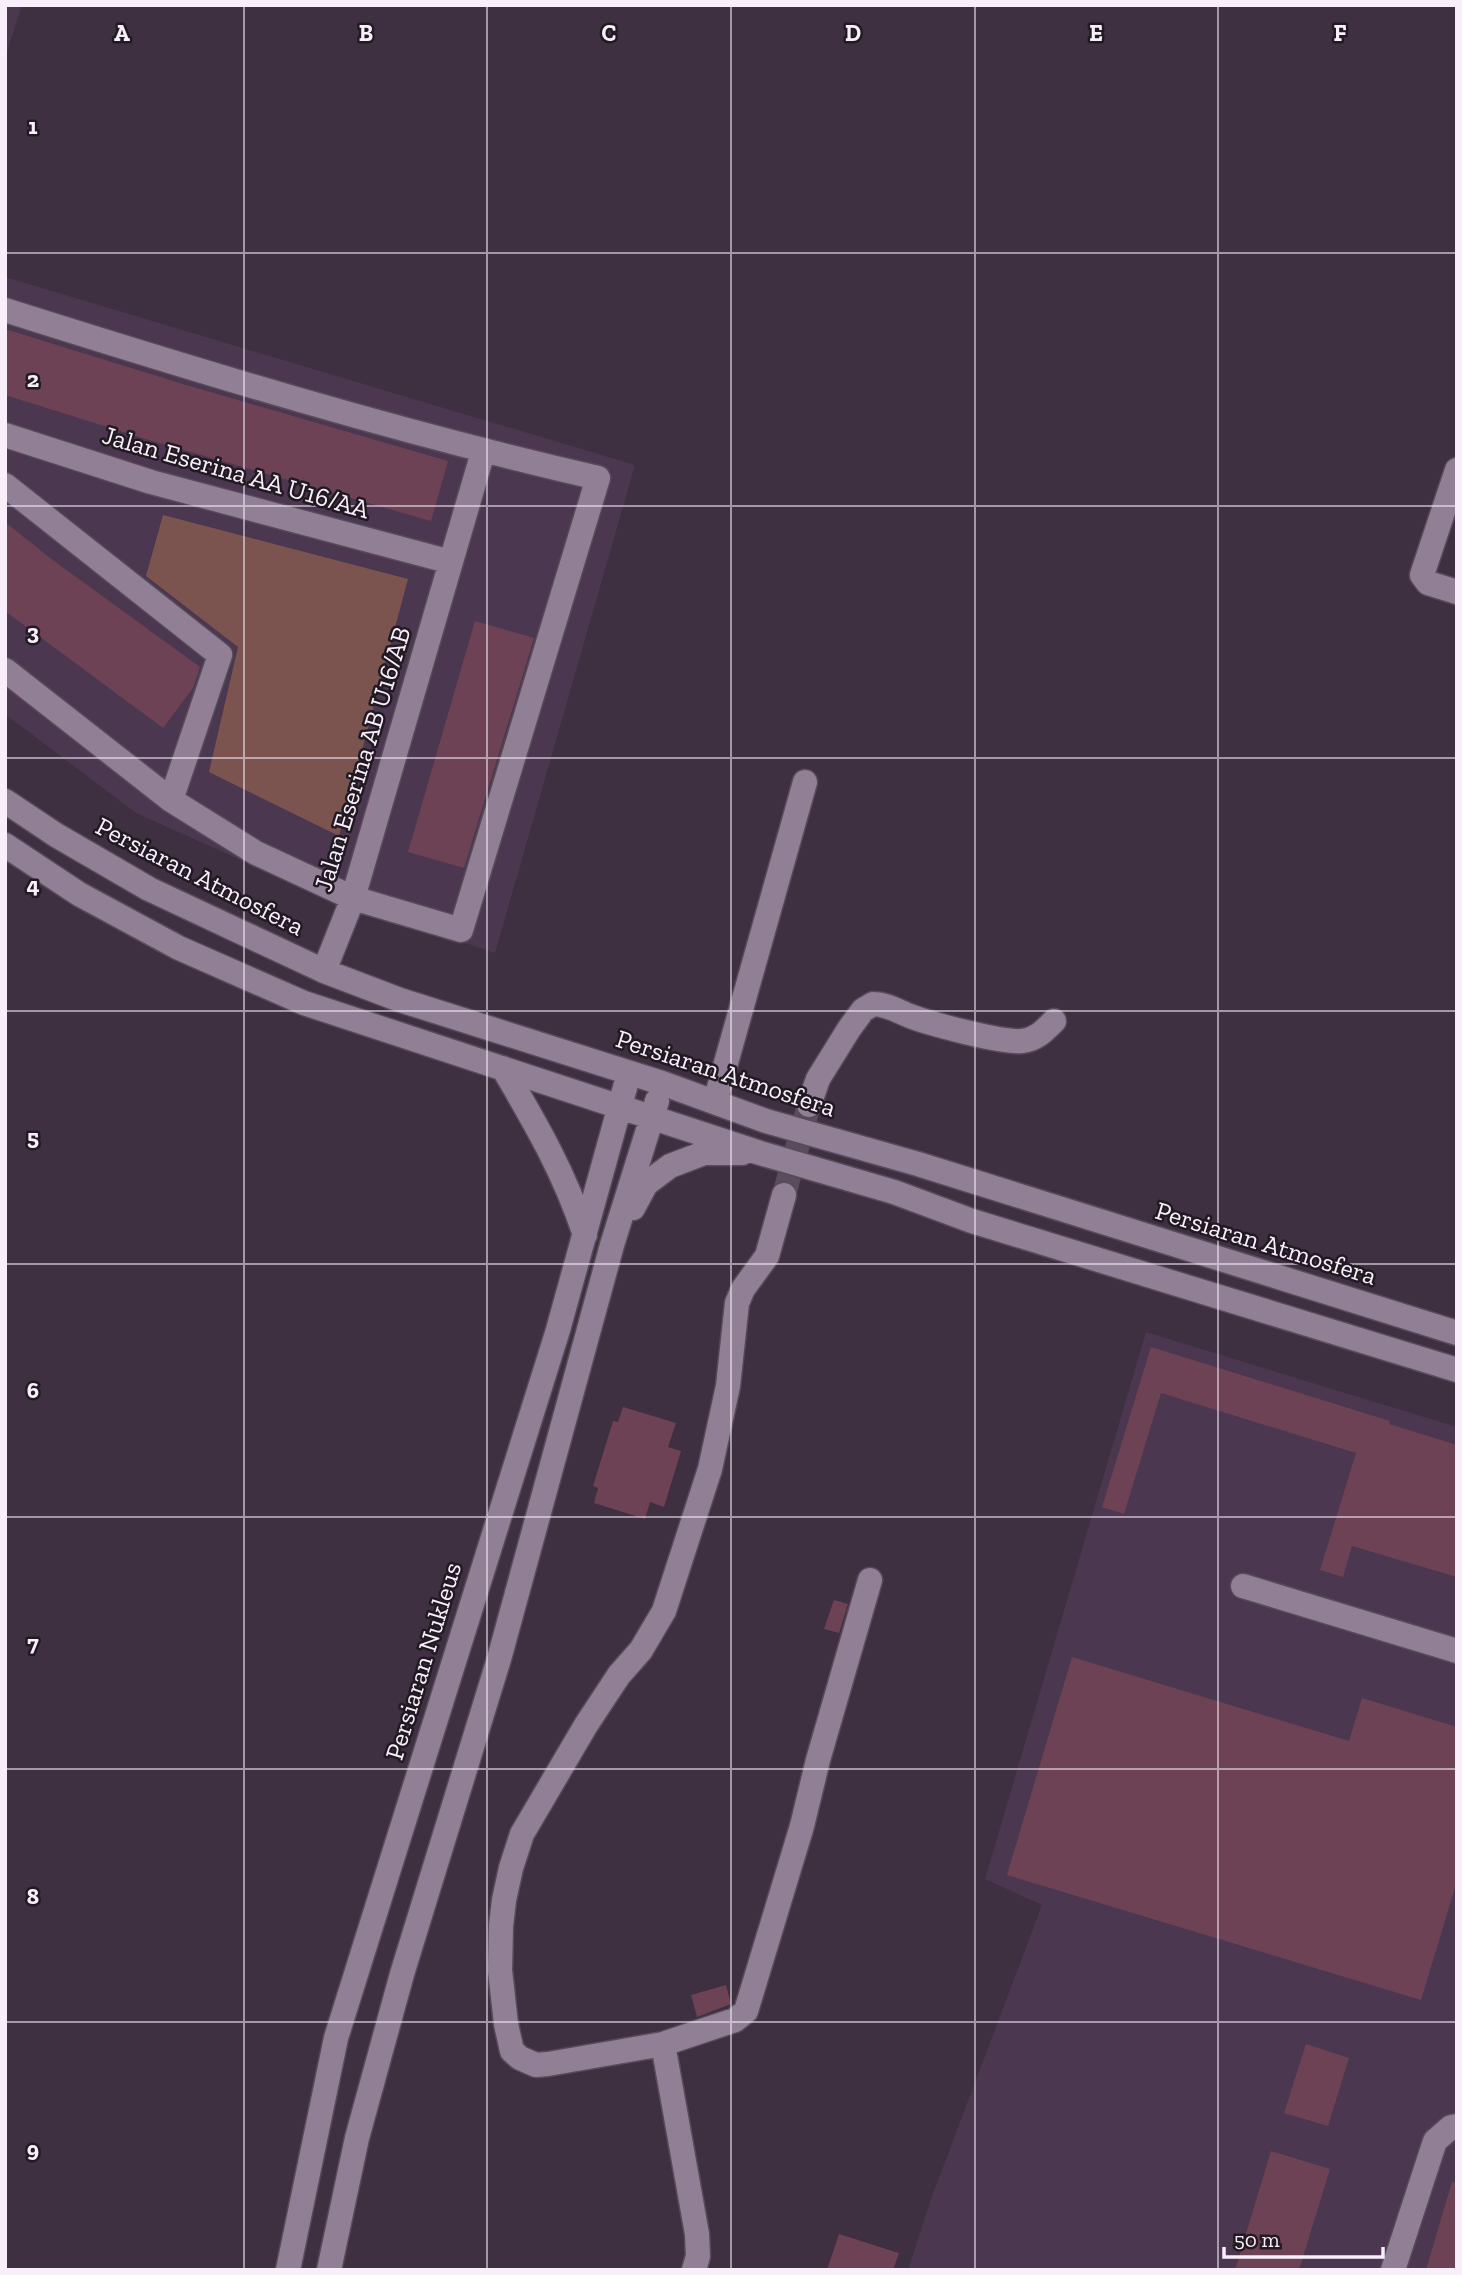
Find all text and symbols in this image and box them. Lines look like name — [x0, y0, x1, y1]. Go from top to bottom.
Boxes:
text: A — [114, 19, 130, 47]
text: B — [359, 19, 373, 47]
text: C — [602, 19, 616, 47]
text: D — [845, 19, 861, 47]
text: E — [1089, 19, 1103, 47]
text: F — [1333, 19, 1347, 47]
text: 1 — [28, 112, 38, 140]
text: 2 — [27, 365, 39, 393]
street label: Jalan Eserina AA U16/AA — [99, 419, 374, 526]
text: 3 — [27, 618, 39, 646]
street label: Jalan Eserina AB U16/AB — [307, 623, 417, 895]
street label: Persiaran Atmosfera — [91, 810, 310, 943]
text: 4 — [26, 871, 40, 899]
street label: Persiaran Atmosfera — [612, 1022, 840, 1124]
text: 5 — [27, 1123, 39, 1151]
street label: Persiaran Atmosfera — [1152, 1194, 1381, 1292]
text: 6 — [27, 1376, 39, 1404]
street label: Persiaran Nukleus — [378, 1558, 468, 1764]
text: 7 — [27, 1629, 39, 1657]
text: 8 — [27, 1882, 39, 1910]
text: 9 — [27, 2135, 39, 2163]
scale bar — [1224, 2216, 1383, 2260]
text: 50 m — [1234, 2227, 1280, 2252]

